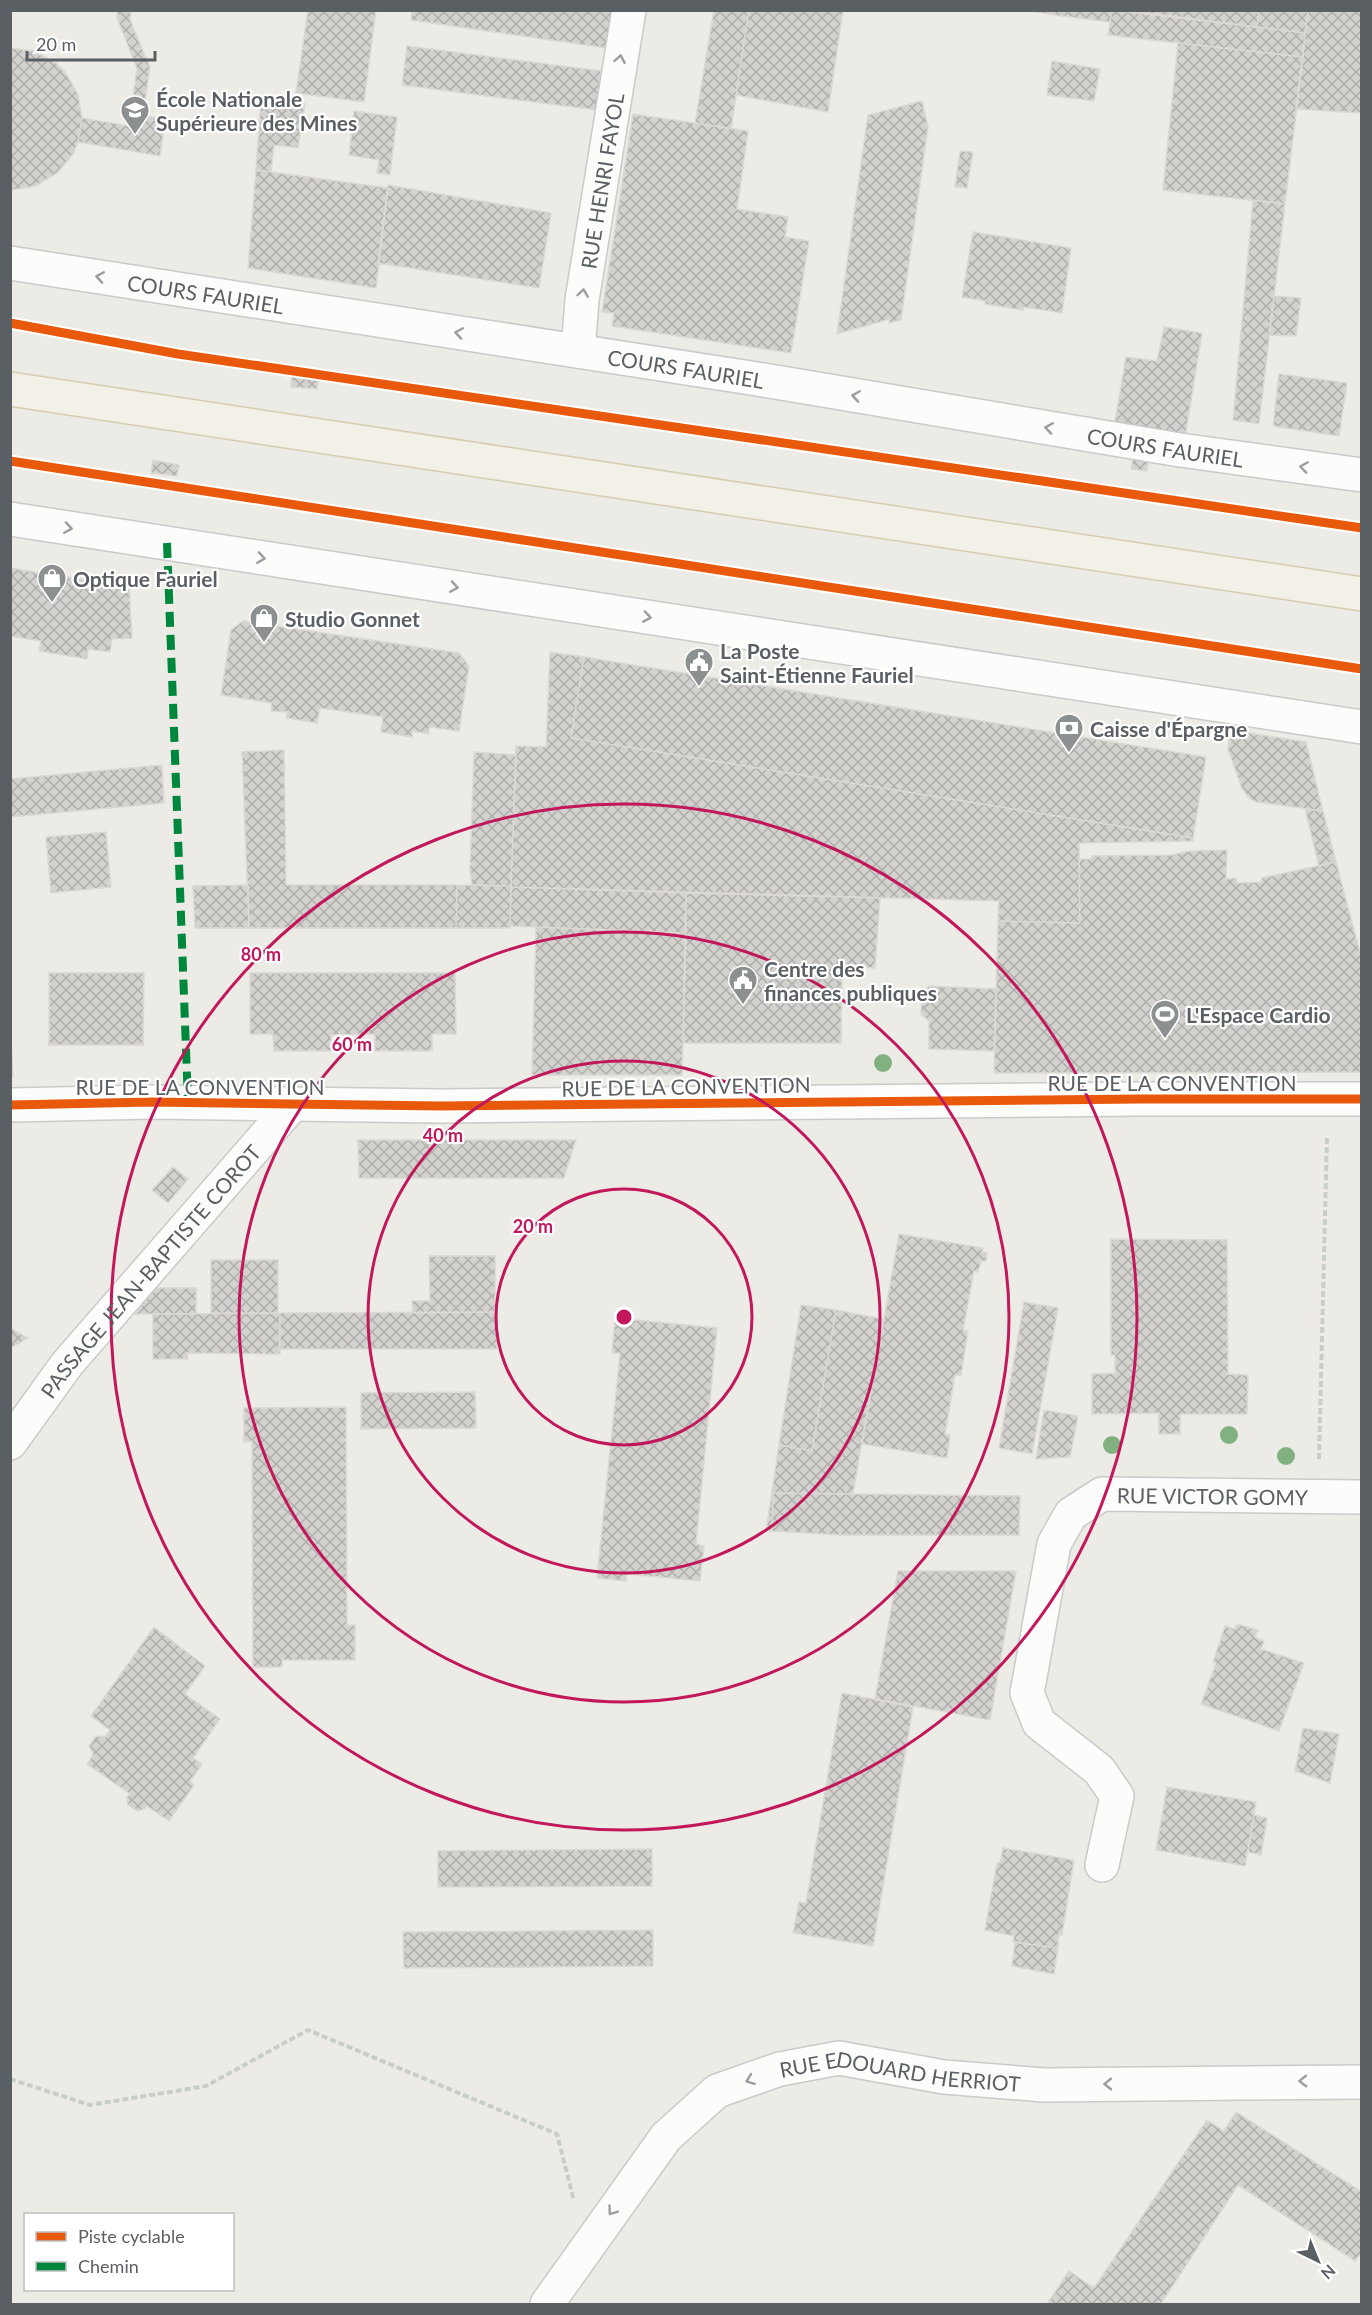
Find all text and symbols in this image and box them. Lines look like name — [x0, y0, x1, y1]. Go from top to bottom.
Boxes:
scale bar — [27, 24, 154, 62]
text: 20 m — [36, 33, 76, 55]
one-way arrow — [614, 54, 626, 63]
place label: École Nationale Supérieure des Mines — [156, 86, 357, 135]
street label: RUE HENRI FAYOL — [575, 91, 628, 271]
school or university icon: École Nationale Supérieure des Mines — [119, 94, 151, 136]
street label: COURS FAURIEL — [126, 269, 286, 318]
one-way arrow — [95, 272, 105, 284]
one-way arrow — [577, 288, 589, 297]
one-way arrow — [454, 327, 464, 340]
street label: COURS FAURIEL — [606, 343, 766, 393]
one-way arrow — [852, 390, 862, 403]
one-way arrow — [1044, 422, 1054, 435]
street label: COURS FAURIEL — [1085, 422, 1245, 471]
one-way arrow — [1299, 461, 1308, 474]
one-way arrow — [64, 521, 73, 533]
one-way arrow — [256, 551, 266, 563]
shop icon: Optique Fauriel — [36, 562, 68, 604]
place label: Optique Fauriel — [73, 566, 218, 591]
one-way arrow — [449, 581, 458, 593]
shop icon: Studio Gonnet — [248, 602, 280, 644]
place label: Studio Gonnet — [285, 606, 420, 631]
one-way arrow — [642, 610, 651, 622]
place label: La Poste Saint-Étienne Fauriel — [720, 638, 914, 687]
public building icon: La Poste Saint-Étienne Fauriel — [683, 646, 715, 688]
bank icon: Caisse d'Épargne — [1053, 712, 1085, 754]
place label: Caisse d'Épargne — [1090, 716, 1247, 741]
text: 80 m — [241, 943, 281, 965]
place label: Centre des finances publiques — [764, 956, 937, 1005]
public building icon: Centre des finances publiques — [727, 964, 759, 1006]
sports icon: L'Espace Cardio — [1149, 998, 1181, 1040]
place label: L'Espace Cardio — [1186, 1002, 1331, 1027]
text: 60 m — [332, 1033, 372, 1055]
street label: RUE DE LA CONVENTION — [1047, 1070, 1297, 1095]
street label: RUE DE LA CONVENTION — [561, 1071, 811, 1101]
street label: RUE DE LA CONVENTION — [75, 1074, 325, 1099]
text: 40 m — [423, 1124, 463, 1146]
street label: PASSAGE JEAN-BAPTISTE COROT — [35, 1138, 265, 1402]
text: 20 m — [513, 1215, 553, 1237]
centre of rings — [614, 1307, 634, 1327]
street label: RUE VICTOR GOMY — [1117, 1482, 1309, 1509]
street label: RUE EDOUARD HERRIOT — [777, 2045, 1022, 2096]
one-way arrow — [745, 2072, 756, 2085]
one-way arrow — [1299, 2075, 1308, 2088]
one-way arrow — [1104, 2078, 1113, 2091]
one-way arrow — [609, 2205, 620, 2216]
legend — [24, 2213, 234, 2291]
text: Piste cyclable — [78, 2225, 185, 2247]
north arrow — [1288, 2231, 1348, 2291]
text: Chemin — [78, 2255, 139, 2277]
text: N — [1318, 2261, 1340, 2283]

